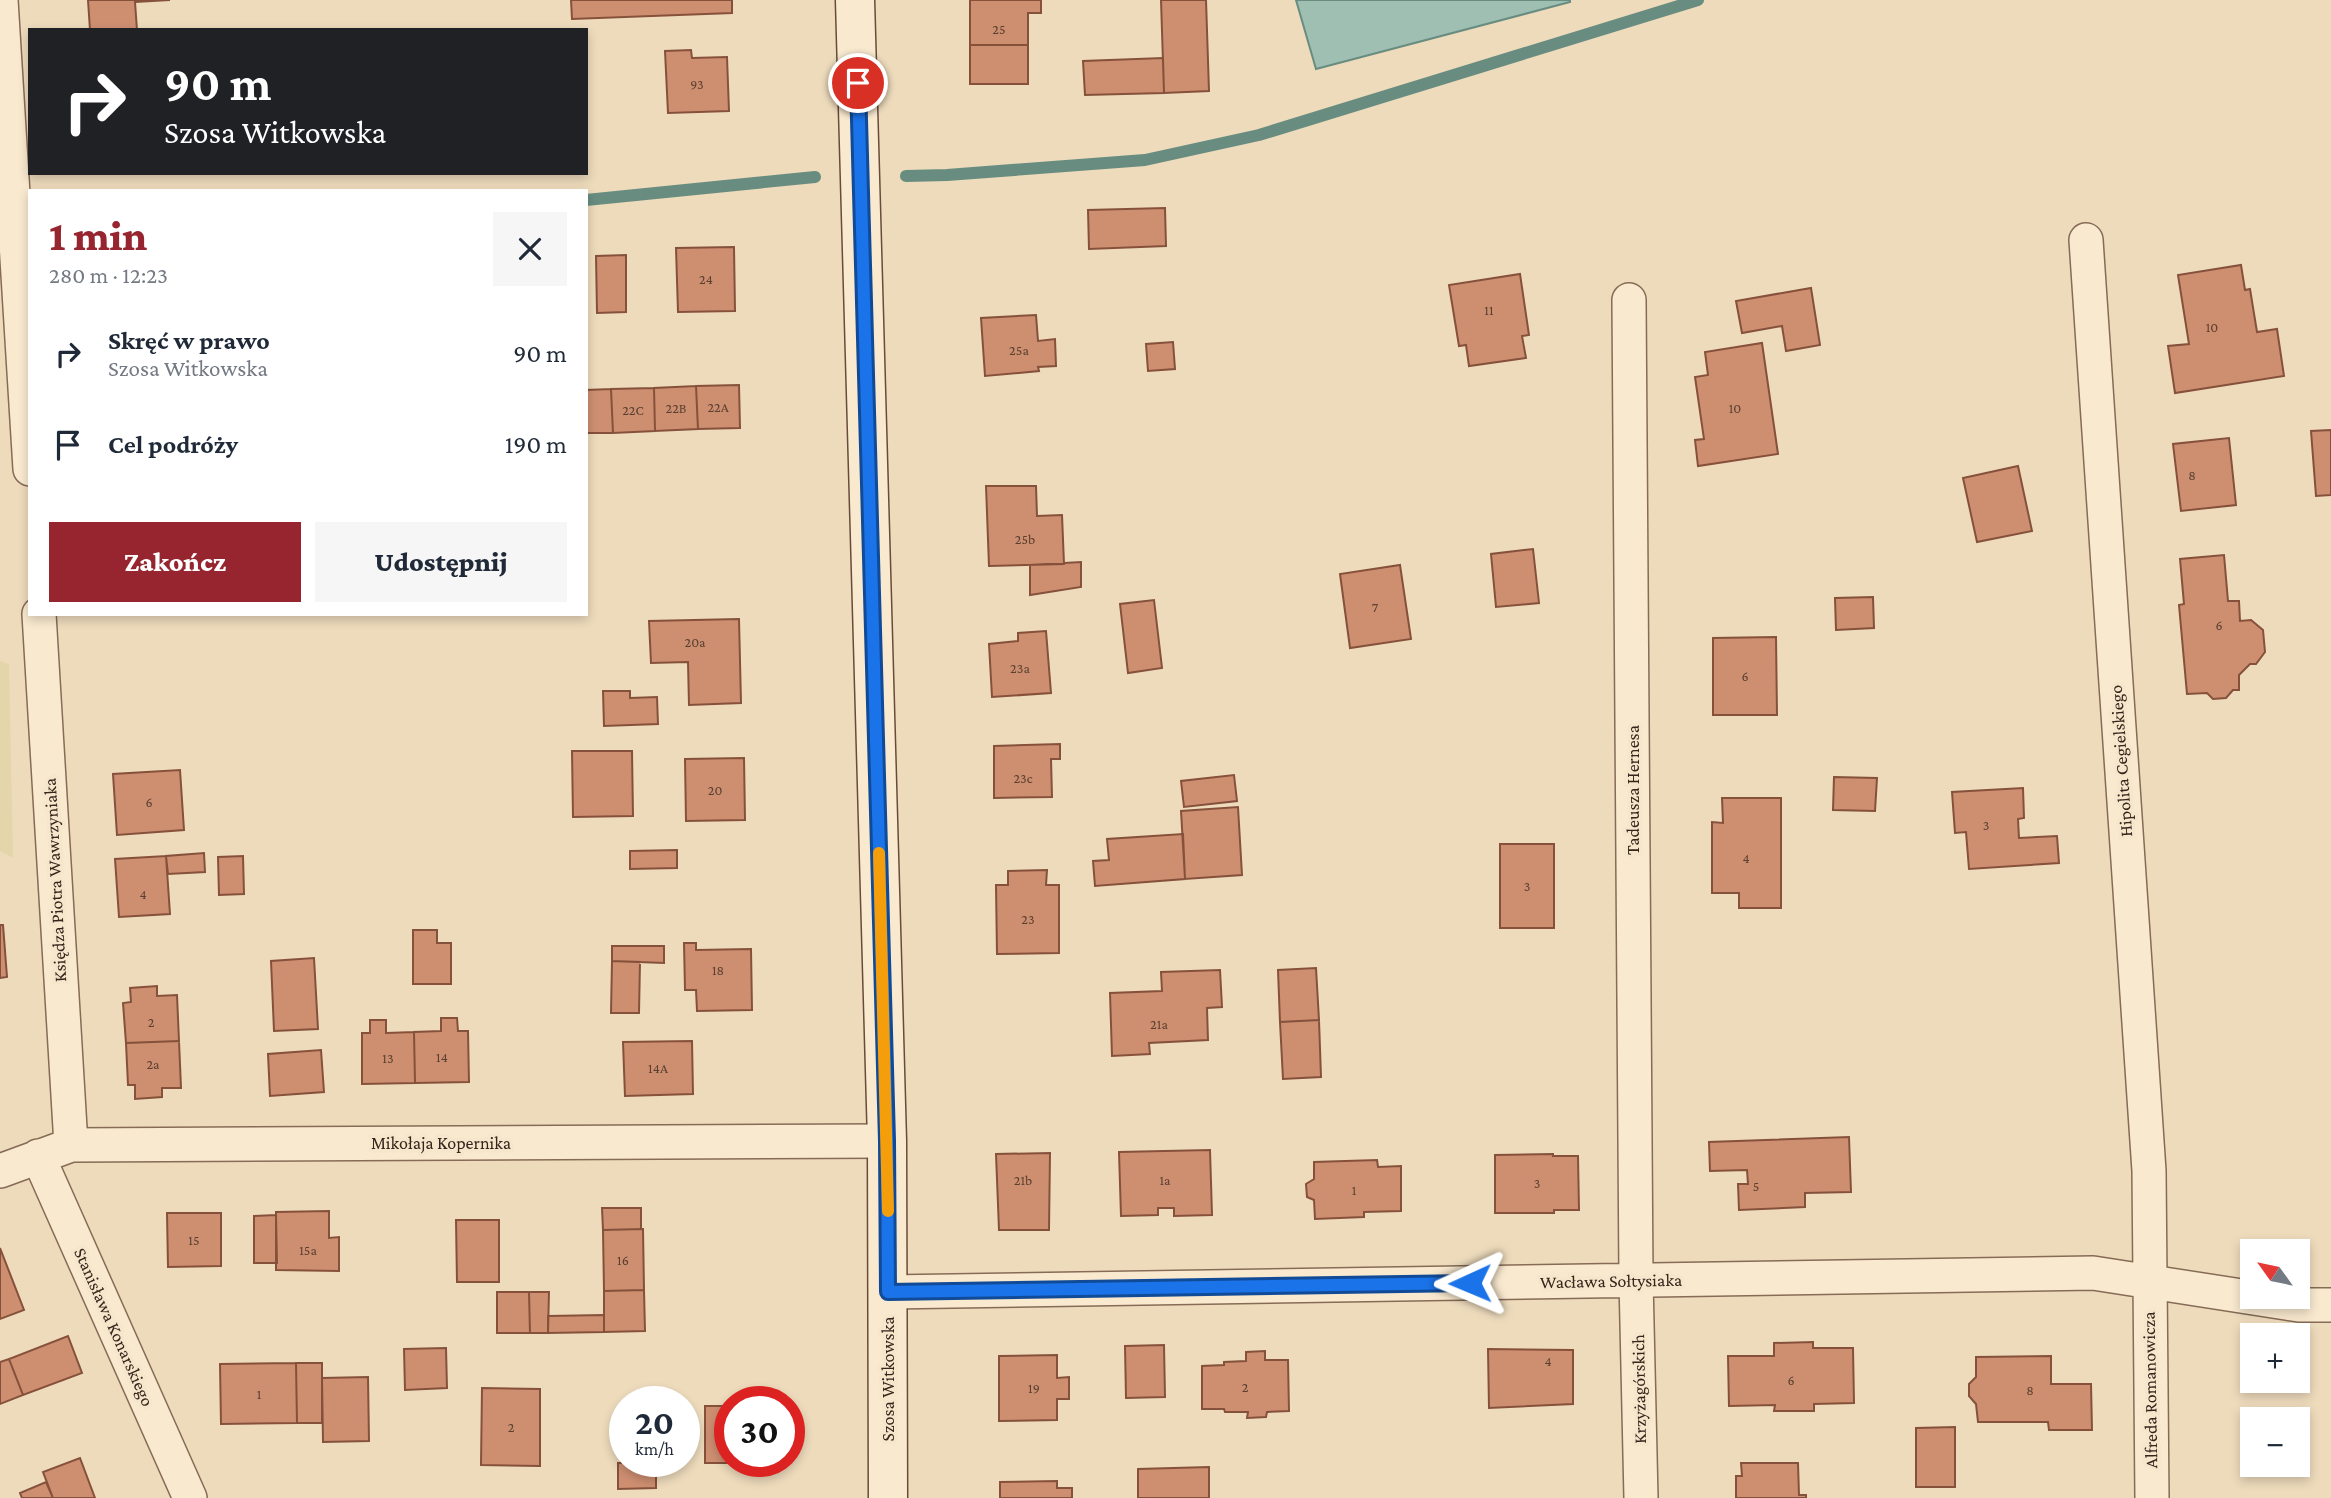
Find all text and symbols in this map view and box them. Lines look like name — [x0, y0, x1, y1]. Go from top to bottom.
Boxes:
house number: 25 — [992, 21, 1006, 37]
pin — [828, 53, 888, 113]
icon: right — [49, 56, 140, 147]
text: 90 m — [164, 56, 271, 111]
icon: arrive — [839, 64, 877, 102]
house number: 93 — [690, 76, 704, 92]
text: Szosa Witkowska — [164, 114, 386, 150]
text: 1 min — [49, 212, 147, 259]
button: close — [493, 212, 567, 286]
text: 280 m · 12:23 — [49, 262, 168, 288]
house number: 24 — [699, 271, 713, 287]
house number: 11 — [1484, 302, 1494, 318]
house number: 10 — [2206, 319, 2218, 335]
text: Skręć w prawo — [108, 326, 270, 355]
icon: right — [49, 335, 87, 373]
text: 90 m — [513, 339, 567, 368]
house number: 25a — [1009, 342, 1029, 358]
text: Szosa Witkowska — [108, 355, 268, 381]
house number: 22A — [707, 399, 729, 415]
house number: 22B — [666, 400, 687, 416]
house number: 10 — [1729, 400, 1741, 416]
house number: 22C — [622, 402, 644, 418]
icon: arrive — [49, 426, 87, 464]
text: Cel podróży — [108, 430, 238, 459]
text: 190 m — [505, 430, 567, 459]
house number: 8 — [2188, 467, 2196, 483]
button: Zakończ — [49, 522, 301, 602]
button: Udostępnij — [315, 522, 567, 602]
house number: 25b — [1015, 531, 1035, 547]
house number: 7 — [1372, 599, 1379, 615]
house number: 6 — [2215, 617, 2223, 633]
house number: 20a — [684, 634, 706, 650]
house number: 23a — [1010, 660, 1030, 676]
house number: 6 — [1741, 668, 1749, 684]
street label: Hipolita Cegielskiego — [2106, 684, 2136, 838]
street label: Tadeusza Hernesa — [1623, 725, 1643, 855]
house number: 23c — [1013, 770, 1033, 786]
street label: Księdza Piotra Wawrzyniaka — [40, 778, 70, 982]
house number: 20 — [708, 782, 722, 798]
house number: 6 — [145, 794, 153, 810]
house number: 3 — [1983, 817, 1989, 833]
house number: 4 — [1742, 850, 1750, 866]
house number: 3 — [1524, 878, 1530, 894]
house number: 4 — [139, 886, 147, 902]
house number: 23 — [1021, 911, 1035, 927]
house number: 18 — [712, 962, 724, 978]
house number: 2 — [148, 1014, 155, 1030]
house number: 21a — [1150, 1016, 1168, 1032]
house number: 14 — [436, 1049, 448, 1065]
house number: 13 — [382, 1050, 394, 1066]
house number: 2a — [146, 1056, 160, 1072]
house number: 14A — [648, 1060, 668, 1076]
street label: Mikołaja Kopernika — [371, 1133, 511, 1154]
house number: 21b — [1014, 1172, 1032, 1188]
house number: 1a — [1159, 1172, 1171, 1188]
house number: 3 — [1534, 1175, 1540, 1191]
house number: 5 — [1753, 1178, 1759, 1194]
house number: 1 — [1352, 1182, 1357, 1198]
house number: 15 — [188, 1232, 200, 1248]
north arrow — [2240, 1239, 2310, 1309]
map controls — [2240, 1239, 2310, 1477]
house number: 15a — [299, 1242, 317, 1258]
street label: Stanisława Konarskiego — [70, 1245, 158, 1409]
position arrow — [1433, 1246, 1507, 1320]
house number: 16 — [617, 1252, 629, 1268]
street label: Wacława Sołtysiaka — [1540, 1270, 1682, 1292]
street label: Alfreda Romanowicza — [2139, 1311, 2161, 1469]
street label: Szosa Witkowska — [878, 1316, 898, 1442]
button: + — [2240, 1323, 2310, 1393]
street label: Krzyżagórskich — [1628, 1334, 1650, 1444]
house number: 4 — [1544, 1353, 1552, 1369]
house number: 6 — [1787, 1372, 1795, 1388]
house number: 2 — [1242, 1379, 1249, 1395]
house number: 19 — [1028, 1380, 1040, 1396]
house number: 8 — [2026, 1382, 2034, 1398]
house number: 1 — [257, 1386, 262, 1402]
speed limit sign: 30 — [714, 1386, 805, 1477]
text: 20 — [635, 1403, 674, 1442]
button: − — [2240, 1407, 2310, 1477]
house number: 2 — [508, 1419, 515, 1435]
text: km/h — [635, 1439, 674, 1459]

